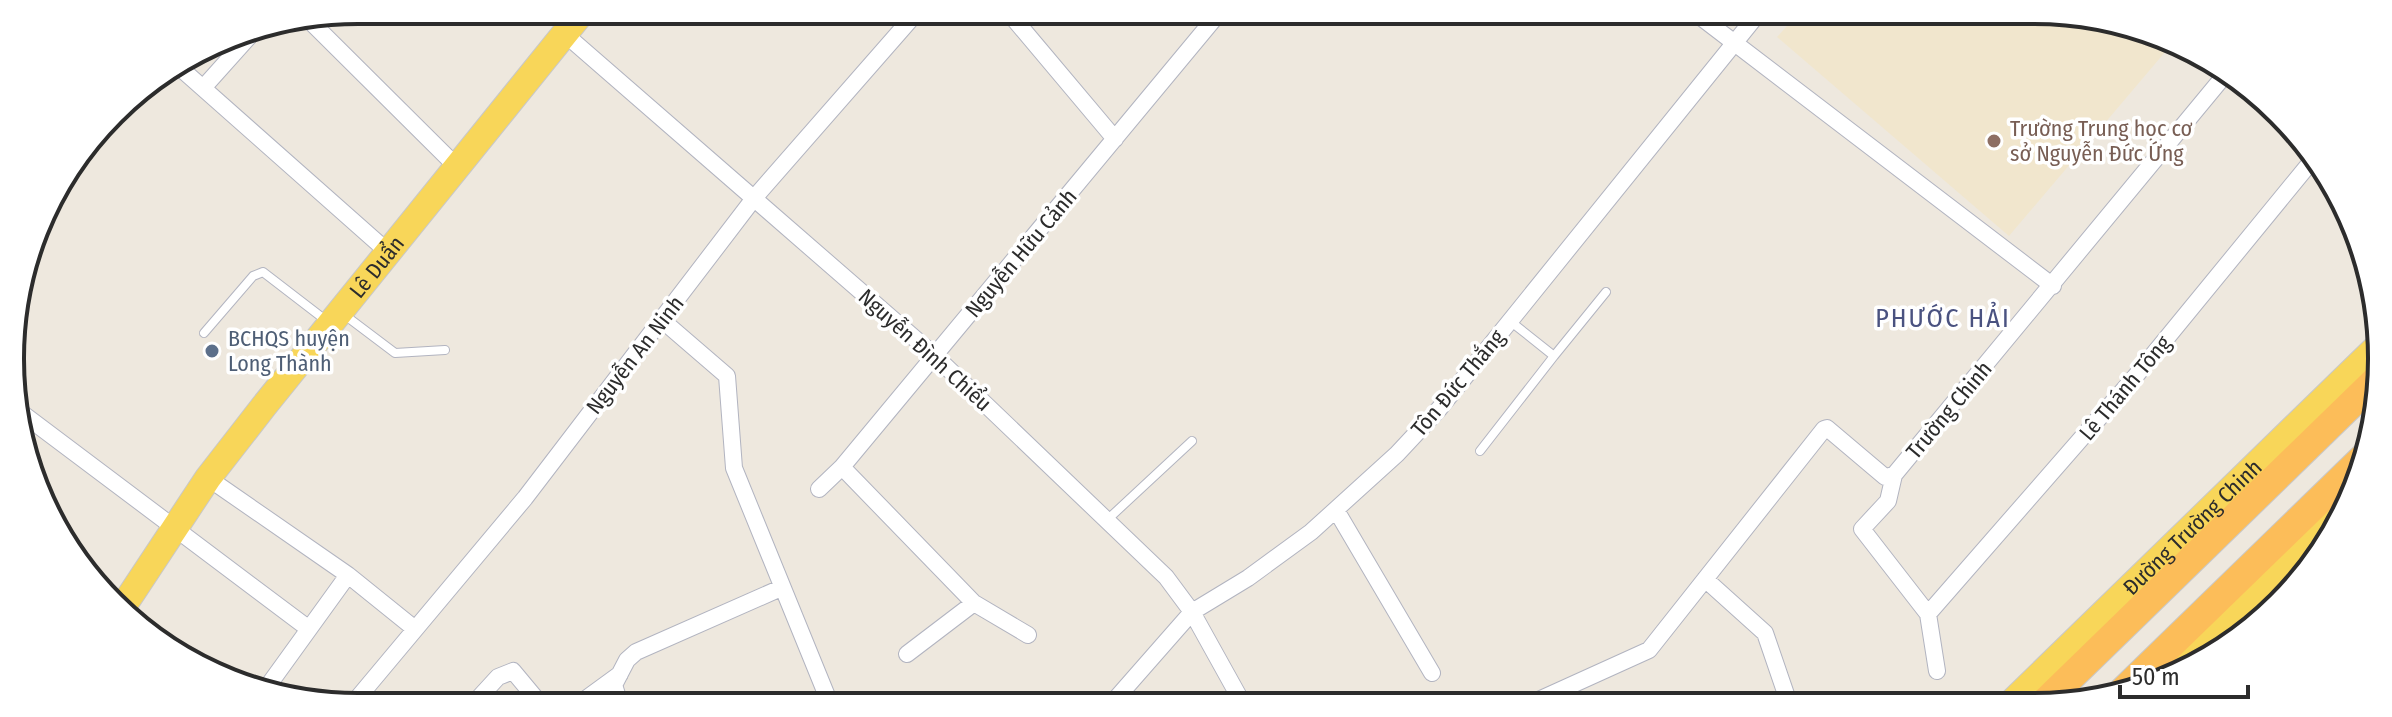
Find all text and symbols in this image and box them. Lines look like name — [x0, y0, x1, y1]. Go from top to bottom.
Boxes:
place label: Trường Trung học cơ sở Nguyễn Đức Ứng — [2010, 115, 2193, 167]
marker: Trường Trung học cơ sở Nguyễn Đức Ứng — [1985, 132, 2003, 150]
street label: Nguyễn Hữu Cảnh — [959, 183, 1083, 323]
street label: Lê Duẩn — [343, 230, 410, 303]
street label: Nguyễn Đình Chiểu — [853, 282, 998, 417]
street label: Nguyễn An Ninh — [580, 290, 690, 420]
district label: PHƯỚC HẢI — [1875, 301, 2011, 334]
street label: Tôn Đức Thắng — [1406, 324, 1511, 442]
place label: BCHQS huyện Long Thành — [228, 325, 350, 377]
street label: Lê Thánh Tông — [2073, 330, 2177, 446]
marker: BCHQS huyện Long Thành — [203, 342, 221, 360]
street label: Trường Chinh — [1900, 356, 1998, 464]
street label: Đường Trường Chinh — [2117, 453, 2267, 600]
scale bar — [2120, 649, 2248, 699]
text: 50 m — [2132, 663, 2180, 691]

